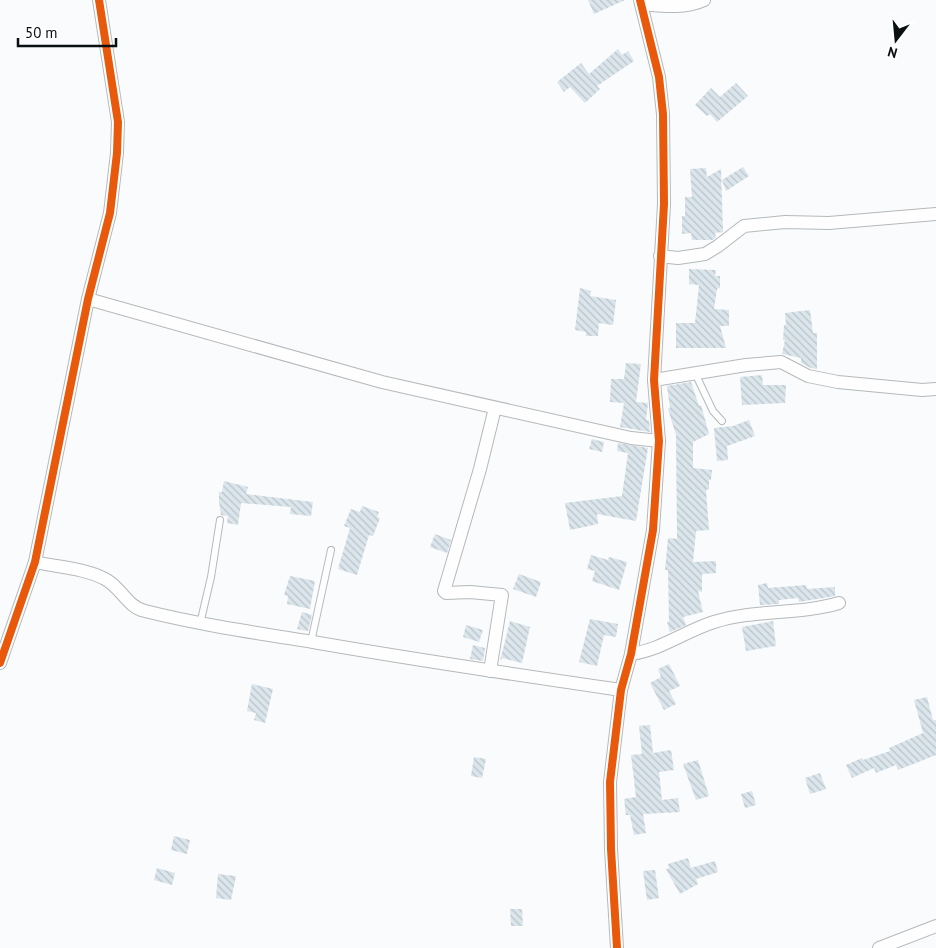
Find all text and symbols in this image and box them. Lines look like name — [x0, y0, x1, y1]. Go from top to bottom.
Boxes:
scale bar — [18, 15, 115, 47]
north arrow — [871, 15, 921, 65]
text: 50 m — [25, 23, 58, 42]
text: N — [886, 43, 899, 62]

